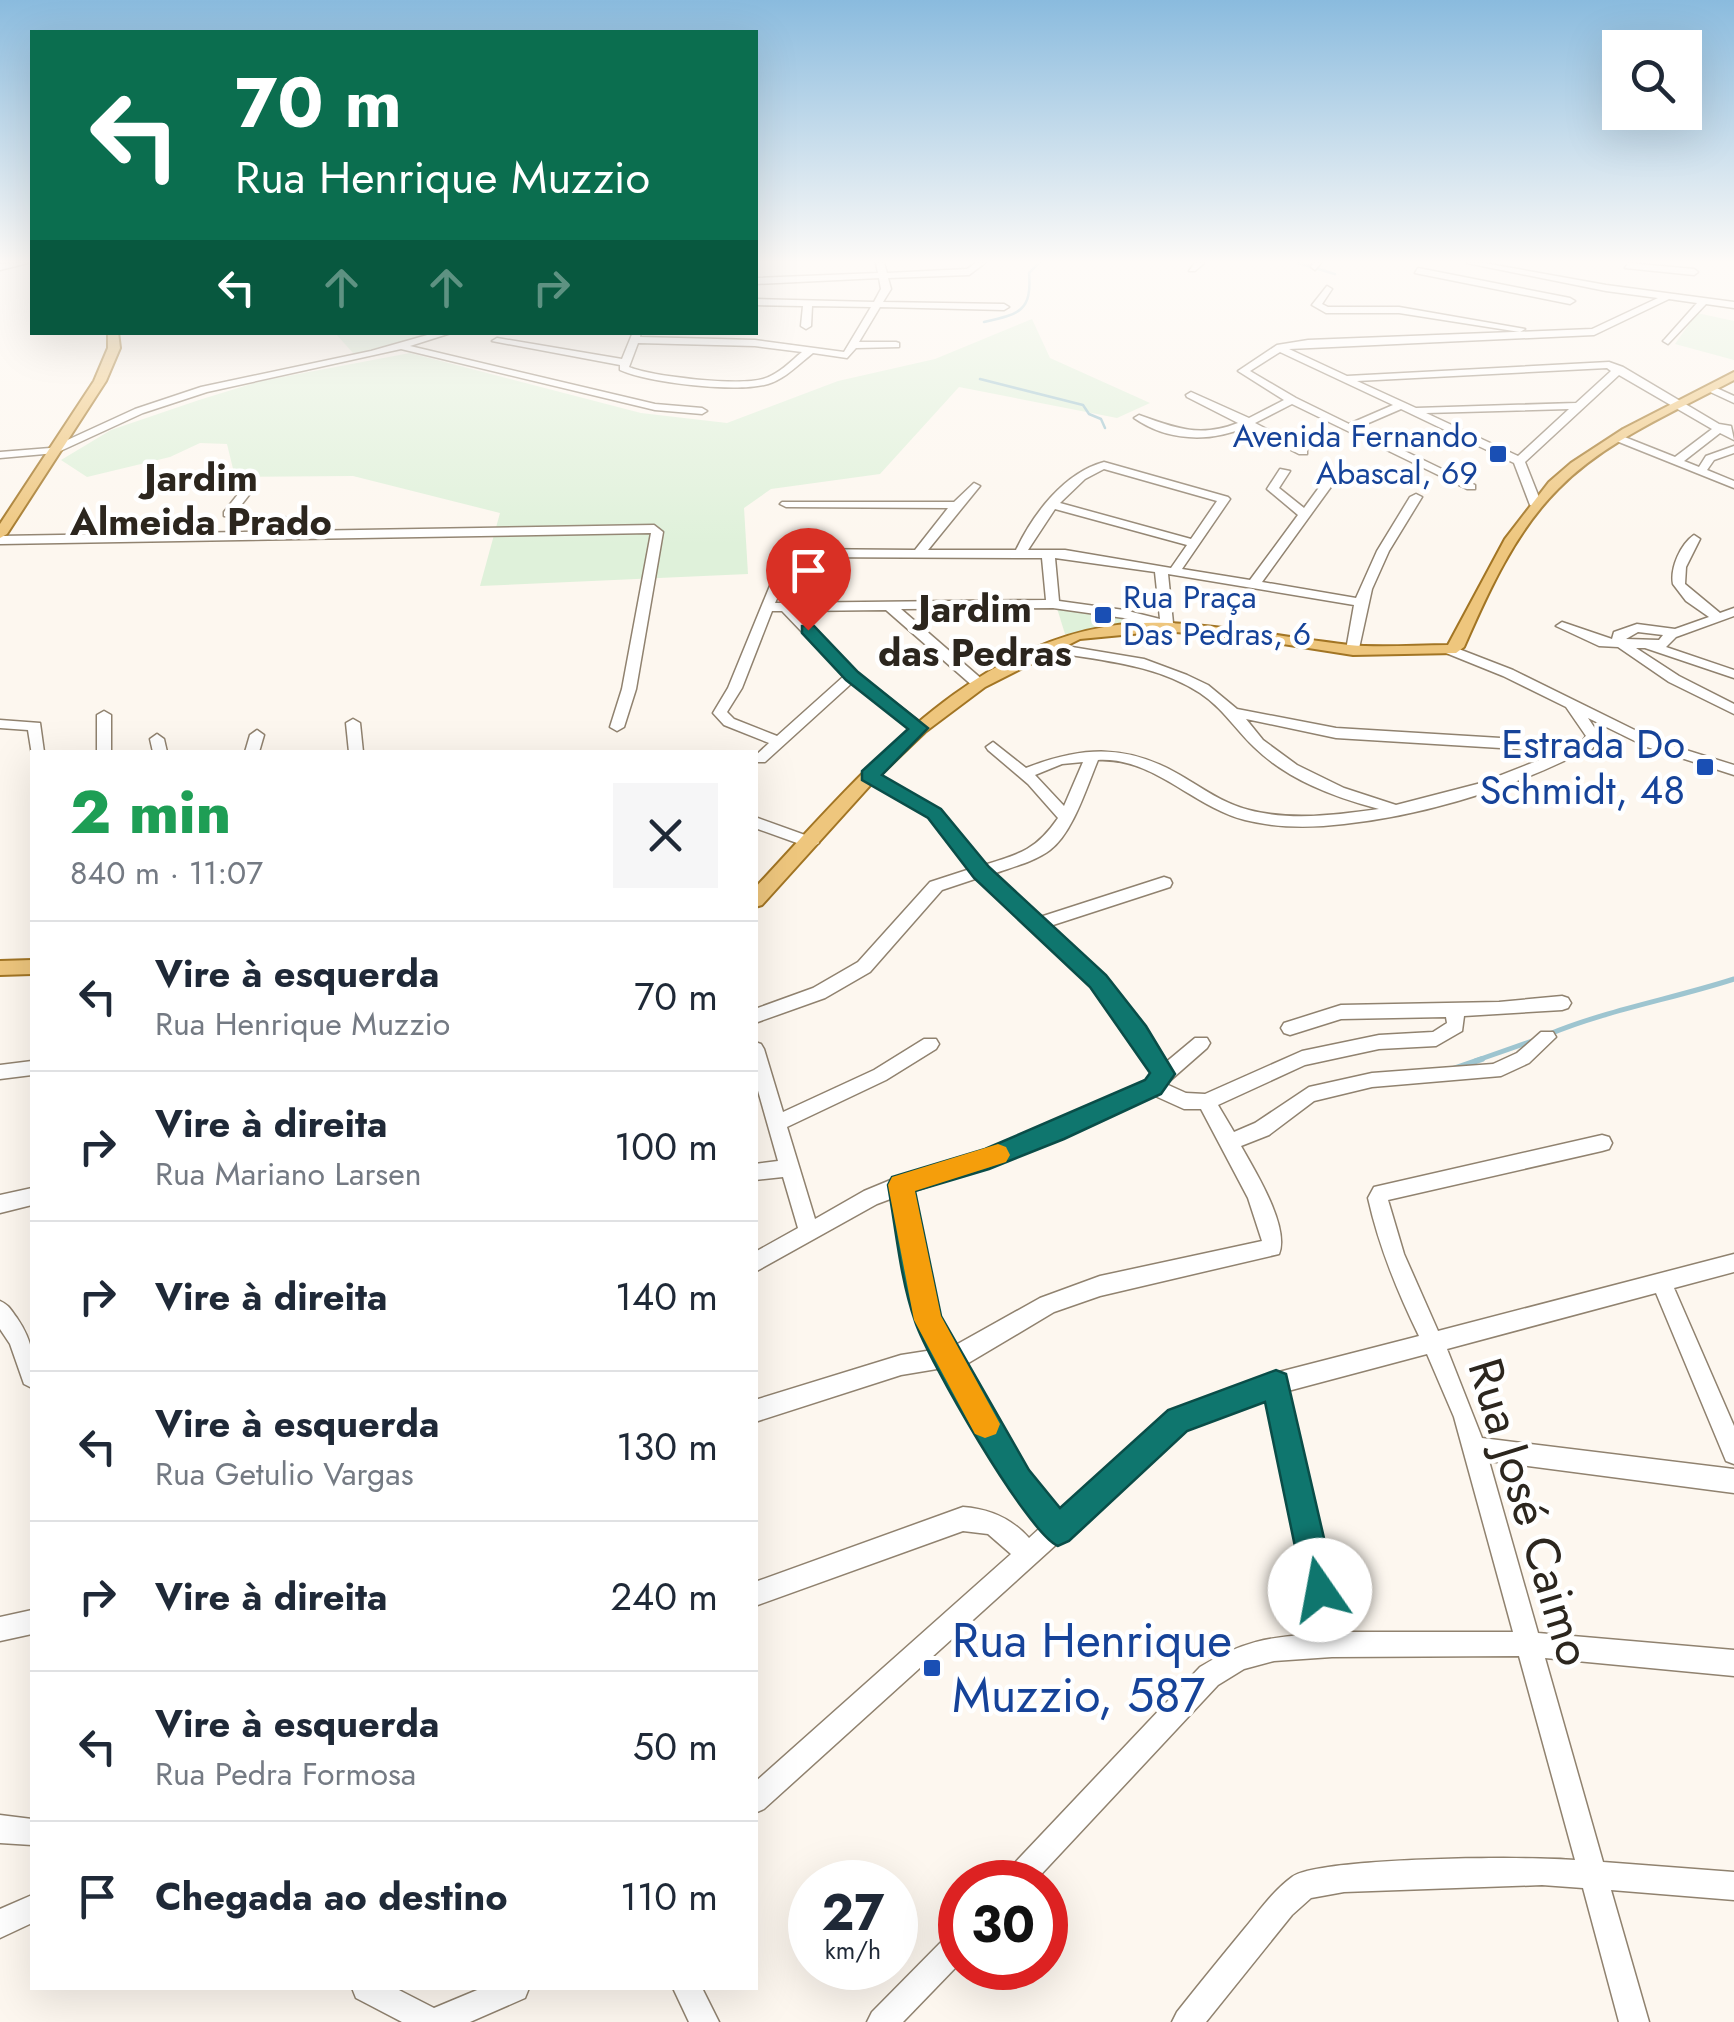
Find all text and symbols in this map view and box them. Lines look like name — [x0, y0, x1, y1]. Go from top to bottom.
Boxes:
map controls — [1602, 30, 1702, 130]
button: search — [1602, 30, 1702, 130]
text: 70 m — [235, 52, 402, 153]
icon: left — [70, 70, 200, 200]
text: Rua Henrique Muzzio — [235, 145, 650, 210]
icon: left — [209, 260, 264, 315]
icon: ahead — [314, 260, 369, 315]
icon: ahead — [419, 260, 474, 315]
icon: right — [524, 260, 579, 315]
place label: Avenida Fernando Abascal, 69 — [1233, 413, 1478, 496]
marker: Avenida Fernando Abascal, 69 — [1487, 443, 1509, 465]
district label: Jardim Almeida Prado — [69, 450, 332, 549]
pin — [766, 528, 851, 631]
icon: arrive — [781, 543, 836, 598]
place label: Rua Praça Das Pedras, 6 — [1123, 574, 1311, 657]
district label: Jardim das Pedras — [878, 581, 1072, 680]
marker: Rua Praça Das Pedras, 6 — [1092, 604, 1114, 626]
place label: Estrada Do Schmidt, 48 — [1479, 715, 1685, 819]
marker: Estrada Do Schmidt, 48 — [1694, 756, 1716, 778]
text: 2 min — [70, 769, 231, 856]
button: close — [613, 783, 718, 888]
text: 840 m · 11:07 — [70, 850, 263, 896]
text: Vire à esquerda — [155, 946, 439, 1001]
icon: left — [70, 969, 125, 1024]
text: 70 m — [634, 969, 718, 1024]
text: Rua Henrique Muzzio — [155, 1001, 450, 1047]
text: Vire à direita — [155, 1096, 388, 1151]
icon: right — [70, 1119, 125, 1174]
text: 100 m — [614, 1119, 718, 1174]
text: Rua Mariano Larsen — [155, 1151, 422, 1197]
icon: right — [70, 1269, 125, 1324]
text: Vire à direita — [155, 1269, 388, 1324]
text: 140 m — [615, 1269, 718, 1324]
street label: Rua José Caimo — [1451, 1350, 1609, 1674]
text: Vire à esquerda — [155, 1396, 439, 1451]
icon: left — [70, 1419, 125, 1474]
text: 130 m — [616, 1419, 718, 1474]
text: Rua Getulio Vargas — [155, 1451, 414, 1497]
position arrow — [1268, 1538, 1372, 1642]
icon: right — [70, 1569, 125, 1624]
text: Vire à direita — [155, 1569, 388, 1624]
text: 240 m — [610, 1569, 718, 1624]
place label: Rua Henrique Muzzio, 587 — [952, 1606, 1232, 1730]
marker: Rua Henrique Muzzio, 587 — [921, 1657, 943, 1679]
text: Vire à esquerda — [155, 1696, 439, 1751]
icon: left — [70, 1719, 125, 1774]
text: 50 m — [633, 1719, 718, 1774]
text: Rua Pedra Formosa — [155, 1751, 416, 1797]
speed limit sign: 30 — [938, 1860, 1068, 1990]
icon: arrive — [70, 1869, 125, 1924]
text: Chegada ao destino — [155, 1869, 508, 1924]
text: 110 m — [620, 1869, 718, 1924]
text: 27 — [822, 1876, 884, 1949]
text: km/h — [825, 1932, 881, 1968]

